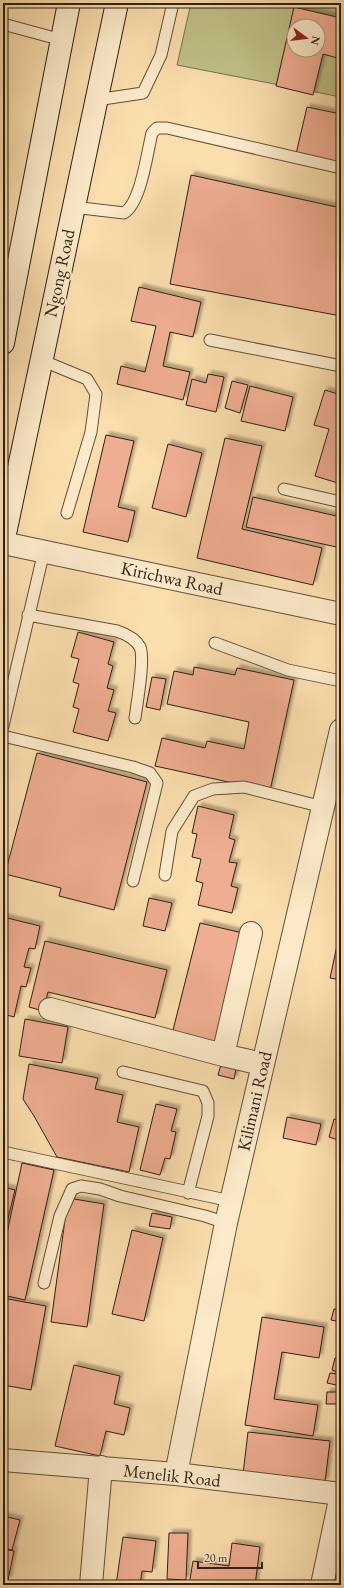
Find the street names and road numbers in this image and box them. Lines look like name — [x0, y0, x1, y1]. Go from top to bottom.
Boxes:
street label: Ngong Road — [38, 226, 80, 319]
street label: Kirichwa Road — [119, 556, 226, 600]
street label: Kilimani Road — [231, 1048, 277, 1153]
street label: Menelik Road — [122, 1458, 223, 1492]

